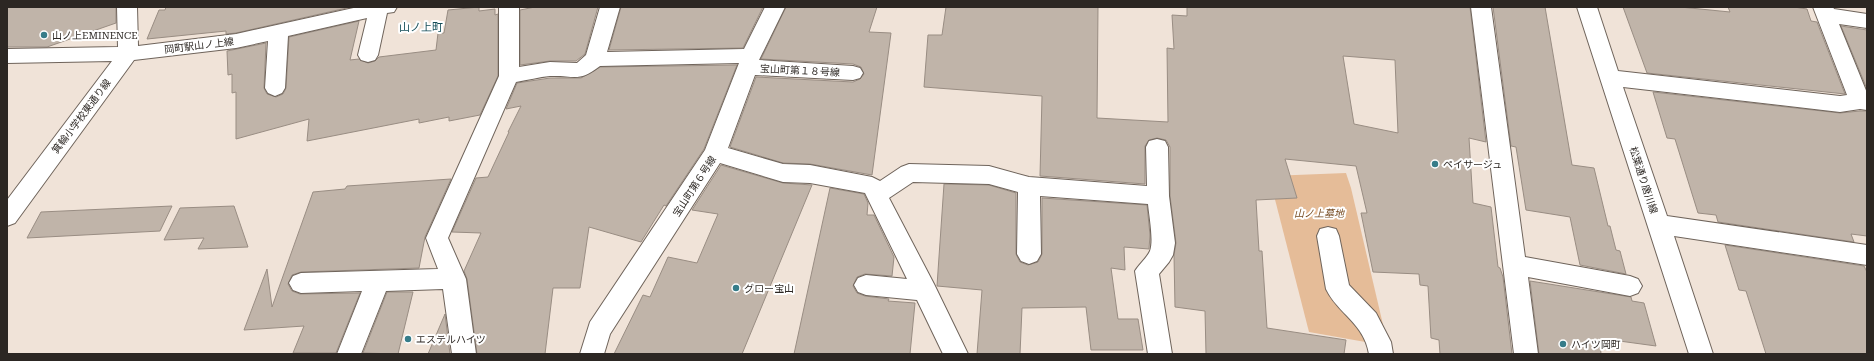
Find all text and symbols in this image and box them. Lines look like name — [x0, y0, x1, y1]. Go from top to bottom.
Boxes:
district label: 山ノ上町 — [399, 21, 443, 34]
marker: 山ノ上EMINENCE — [39, 30, 49, 40]
place label: 山ノ上EMINENCE — [52, 30, 138, 41]
street label: 岡町駅山ノ上線 — [164, 36, 234, 55]
street label: 宝山町第１８号線 — [760, 63, 840, 78]
street label: 箕輪小学校東通り線 — [50, 77, 113, 156]
street label: 松葉通り唐川線 — [1627, 145, 1660, 215]
street label: 宝山町第６号線 — [671, 154, 718, 219]
marker: ペイサージュ — [1430, 159, 1440, 169]
place label: ペイサージュ — [1443, 159, 1502, 170]
park label: 山ノ上墓地 — [1294, 208, 1345, 219]
marker: グロー宝山 — [731, 283, 741, 293]
place label: グロー宝山 — [744, 283, 794, 294]
marker: エステルハイツ — [403, 334, 413, 344]
place label: エステルハイツ — [416, 334, 486, 345]
marker: ハイツ岡町 — [1558, 339, 1568, 349]
place label: ハイツ岡町 — [1571, 339, 1621, 350]

